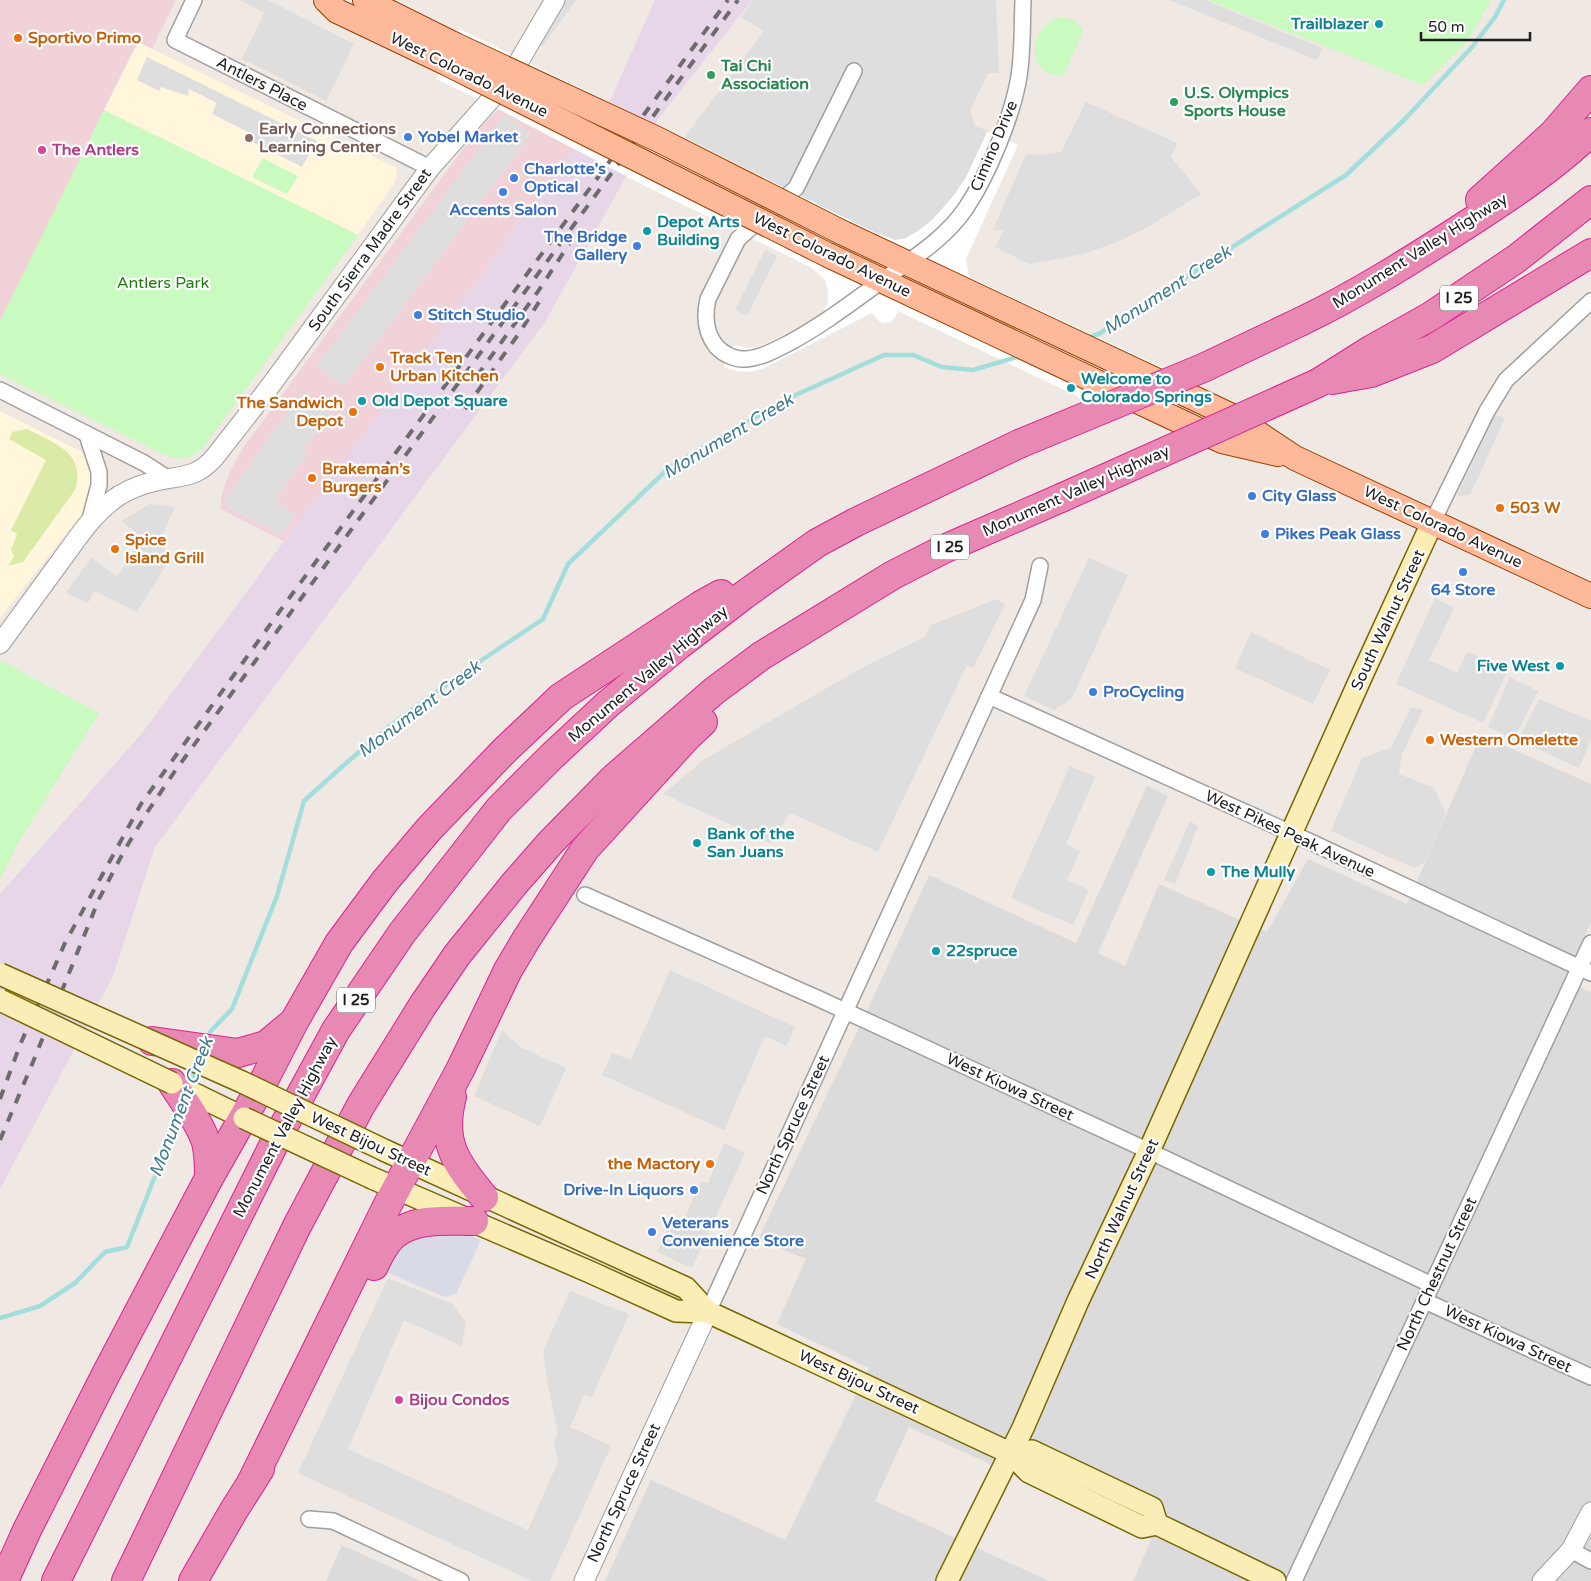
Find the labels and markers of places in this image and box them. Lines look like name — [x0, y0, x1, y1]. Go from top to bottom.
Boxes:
place label: Trailblazer — [1290, 14, 1370, 34]
marker: Trailblazer — [1373, 18, 1385, 30]
place label: Sportivo Primo — [28, 28, 141, 48]
marker: Sportivo Primo — [12, 32, 24, 44]
place label: Tai Chi Association — [720, 56, 809, 94]
marker: Tai Chi Association — [705, 69, 717, 81]
place label: U.S. Olympics Sports House — [1184, 83, 1289, 121]
marker: U.S. Olympics Sports House — [1168, 96, 1180, 108]
place label: Early Connections Learning Center — [259, 119, 396, 157]
place label: Yobel Market — [418, 127, 519, 147]
marker: Yobel Market — [402, 131, 414, 143]
marker: Early Connections Learning Center — [243, 132, 255, 144]
place label: The Antlers — [51, 140, 139, 160]
marker: The Antlers — [36, 144, 48, 156]
place label: Charlotte's Optical — [524, 159, 606, 197]
marker: Charlotte's Optical — [508, 172, 520, 184]
marker: Accents Salon — [497, 186, 509, 198]
place label: Accents Salon — [449, 200, 557, 220]
place label: Depot Arts Building — [657, 212, 740, 250]
marker: Depot Arts Building — [641, 225, 653, 237]
place label: The Bridge Gallery — [543, 227, 627, 265]
marker: The Bridge Gallery — [631, 240, 643, 252]
place label: Stitch Studio — [428, 305, 525, 325]
marker: Stitch Studio — [412, 309, 424, 321]
place label: Track Ten Urban Kitchen — [389, 348, 499, 386]
marker: Track Ten Urban Kitchen — [374, 361, 386, 373]
place label: Welcome to Colorado Springs — [1081, 369, 1212, 407]
marker: Welcome to Colorado Springs — [1065, 382, 1077, 394]
place label: Old Depot Square — [372, 391, 508, 411]
place label: The Sandwich Depot — [236, 393, 344, 431]
marker: Old Depot Square — [356, 395, 368, 407]
marker: The Sandwich Depot — [347, 406, 359, 418]
place label: Brakeman’s Burgers — [322, 459, 410, 497]
marker: Brakeman’s Burgers — [306, 472, 318, 484]
place label: City Glass — [1262, 486, 1337, 506]
marker: City Glass — [1246, 490, 1258, 502]
place label: 503 W — [1510, 498, 1561, 518]
marker: 503 W — [1494, 502, 1506, 514]
place label: Pikes Peak Glass — [1275, 524, 1401, 544]
marker: Pikes Peak Glass — [1259, 528, 1271, 540]
place label: Spice Island Grill — [125, 530, 204, 568]
marker: Spice Island Grill — [109, 543, 121, 555]
marker: 64 Store — [1457, 566, 1469, 578]
place label: 64 Store — [1431, 580, 1495, 600]
place label: Five West — [1477, 656, 1551, 676]
marker: Five West — [1554, 660, 1566, 672]
place label: ProCycling — [1103, 682, 1184, 702]
marker: ProCycling — [1087, 686, 1099, 698]
place label: Western Omelette — [1440, 730, 1578, 750]
marker: Western Omelette — [1424, 734, 1436, 746]
place label: Bank of the San Juans — [707, 824, 795, 862]
marker: Bank of the San Juans — [691, 837, 703, 849]
place label: The Mully — [1220, 862, 1296, 882]
marker: The Mully — [1205, 866, 1217, 878]
place label: 22spruce — [946, 941, 1017, 961]
marker: 22spruce — [930, 945, 942, 957]
place label: the Mactory — [607, 1154, 700, 1174]
marker: the Mactory — [704, 1158, 716, 1170]
place label: Drive-In Liquors — [563, 1180, 684, 1200]
marker: Drive-In Liquors — [688, 1184, 700, 1196]
place label: Veterans Convenience Store — [662, 1213, 804, 1251]
marker: Veterans Convenience Store — [646, 1226, 658, 1238]
place label: Bijou Condos — [409, 1390, 510, 1410]
marker: Bijou Condos — [393, 1394, 405, 1406]

